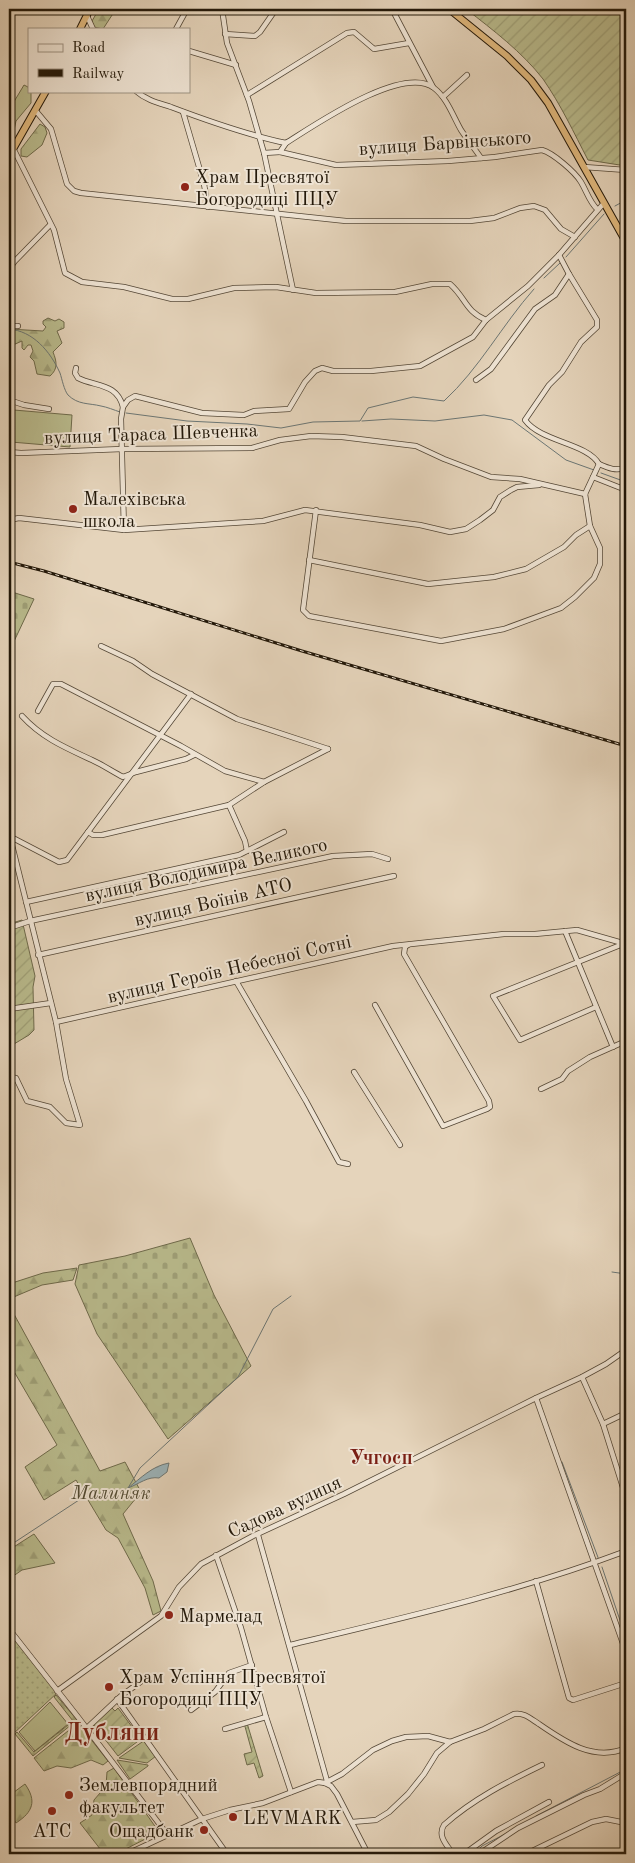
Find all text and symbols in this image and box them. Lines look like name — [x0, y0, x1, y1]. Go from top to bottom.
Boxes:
legend — [28, 28, 190, 92]
text: Road — [72, 41, 106, 56]
text: Railway — [72, 67, 125, 82]
street label: вулиця Барвінського — [358, 129, 532, 160]
place label: Храм Пресвятої Богородиці ПЦУ — [195, 169, 339, 210]
marker: Храм Пресвятої Богородиці ПЦУ — [179, 181, 191, 193]
street label: вулиця Тараса Шевченка — [44, 422, 259, 449]
place label: Малехівська школа — [83, 491, 186, 532]
marker: Малехівська школа — [67, 503, 79, 515]
street label: вулиця Володимира Великого — [84, 836, 329, 906]
street label: вулиця Воїнів АТО — [133, 876, 294, 931]
street label: вулиця Героїв Небесної Сотні — [106, 933, 353, 1008]
district label: Учгосп — [349, 1449, 413, 1469]
street label: Садова вулиця — [225, 1474, 345, 1543]
park label: Малиняк — [70, 1485, 151, 1504]
place label: Мармелад — [179, 1608, 263, 1627]
marker: Мармелад — [163, 1609, 175, 1621]
place label: Храм Успіння Пресвятої Богородиці ПЦУ — [119, 1669, 326, 1710]
marker: Храм Успіння Пресвятої Богородиці ПЦУ — [103, 1681, 115, 1693]
district label: Дубляни — [64, 1722, 160, 1746]
place label: Землевпорядний факультет — [79, 1777, 218, 1818]
marker: Землевпорядний факультет — [63, 1789, 75, 1801]
marker: АТС — [46, 1805, 58, 1817]
place label: LEVMARK — [243, 1810, 342, 1829]
marker: LEVMARK — [227, 1811, 239, 1823]
place label: АТС — [32, 1823, 72, 1842]
place label: Ощадбанк — [109, 1823, 194, 1842]
marker: Ощадбанк — [198, 1824, 210, 1836]

